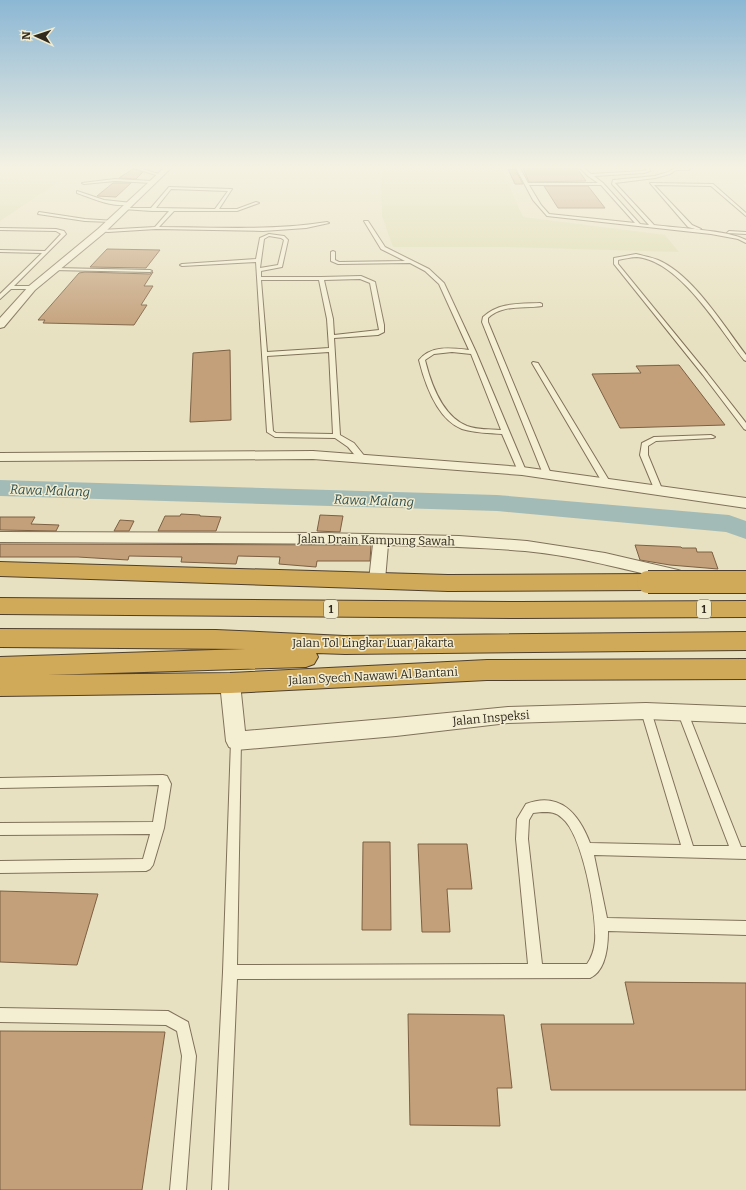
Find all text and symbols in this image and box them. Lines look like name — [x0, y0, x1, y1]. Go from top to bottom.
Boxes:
north arrow — [16, 16, 56, 56]
text: N — [20, 30, 33, 40]
water label: Rawa Malang — [10, 482, 90, 499]
water label: Rawa Malang — [334, 492, 414, 509]
street label: Jalan Drain Kampung Sawah — [296, 532, 455, 548]
road number: 1 — [324, 600, 338, 618]
road number: 1 — [697, 600, 711, 618]
street label: Jalan Tol Lingkar Luar Jakarta — [291, 636, 454, 650]
street label: Jalan Syech Nawawi Al Bantani — [287, 665, 459, 687]
street label: Jalan Inspeksi — [451, 708, 530, 728]

